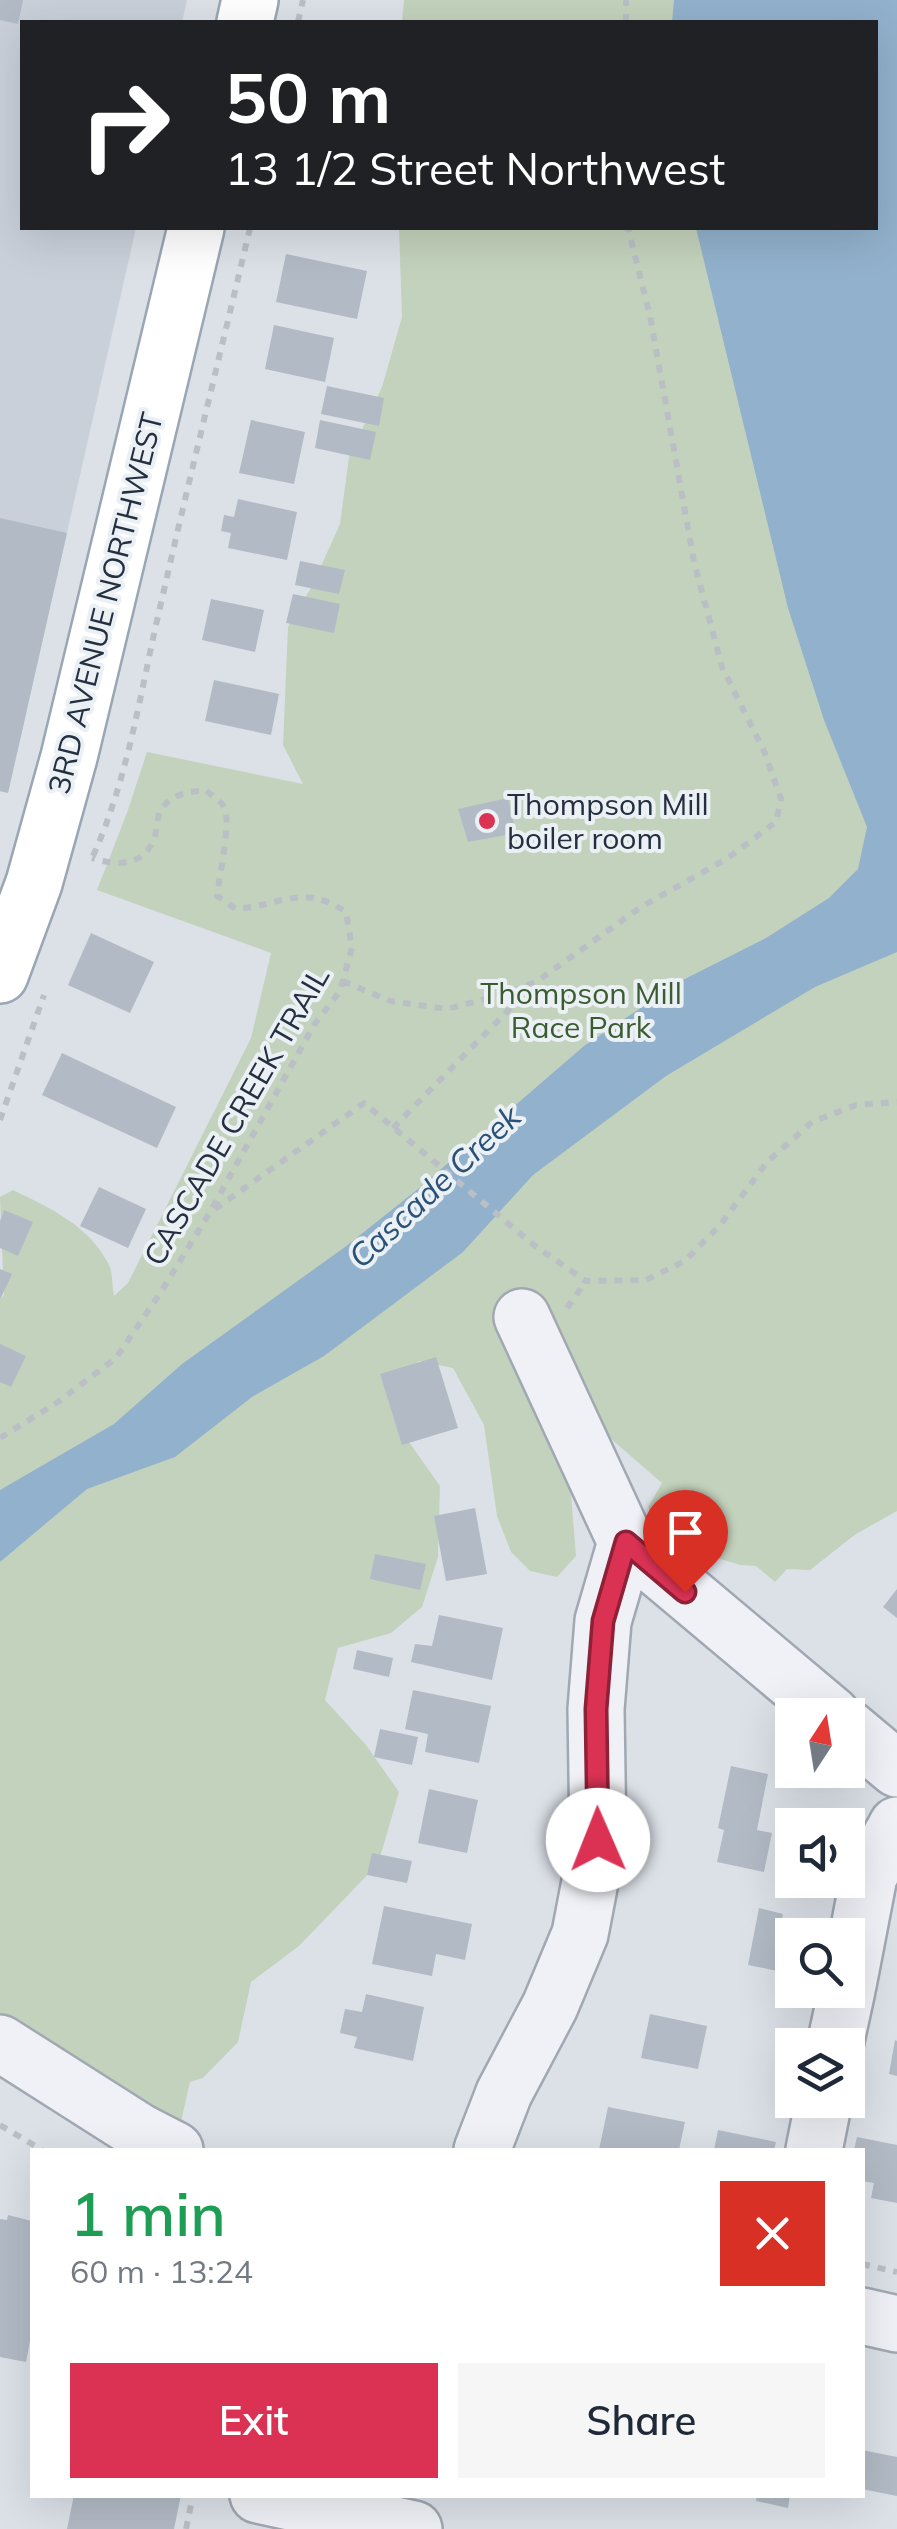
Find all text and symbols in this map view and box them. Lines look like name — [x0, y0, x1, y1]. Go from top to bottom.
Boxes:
text: 50 m — [225, 53, 391, 141]
icon: right — [60, 60, 190, 190]
text: 13 1/2 Street Northwest — [225, 140, 725, 196]
street label: 3RD AVENUE NORTHWEST — [39, 408, 171, 798]
place label: Thompson Mill boiler room — [507, 785, 709, 857]
marker: Thompson Mill boiler room — [476, 810, 498, 832]
street label: CASCADE CREEK TRAIL — [135, 960, 337, 1272]
park label: Thompson Mill Race Park — [480, 974, 682, 1046]
water label: Cascade Creek — [340, 1095, 530, 1276]
pin — [643, 1490, 728, 1593]
icon: arrive — [658, 1505, 713, 1560]
north arrow — [775, 1698, 865, 1788]
map controls — [775, 1698, 865, 2118]
position arrow — [546, 1788, 650, 1892]
button: sound — [775, 1808, 865, 1898]
button: search — [775, 1918, 865, 2008]
button: layers — [775, 2028, 865, 2118]
text: 1 min — [70, 2176, 226, 2251]
button: close — [720, 2181, 825, 2286]
text: 60 m · 13:24 — [70, 2251, 253, 2291]
button: Exit — [70, 2363, 438, 2478]
button: Share — [458, 2363, 825, 2478]

